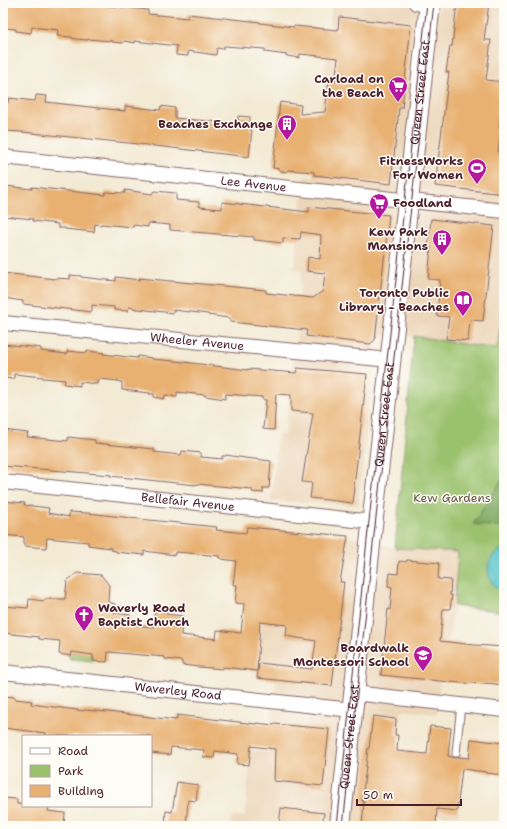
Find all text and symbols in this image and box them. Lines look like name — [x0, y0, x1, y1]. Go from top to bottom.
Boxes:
street label: Queen Street East — [406, 39, 434, 146]
place label: Carload on the Beach — [314, 71, 384, 101]
supermarket icon: Carload on the Beach — [387, 75, 409, 103]
building icon: Beaches Exchange — [276, 113, 298, 141]
place label: Beaches Exchange — [158, 116, 273, 132]
place label: FitnessWorks For Women — [379, 153, 463, 183]
sports icon: FitnessWorks For Women — [466, 157, 488, 185]
street label: Lee Avenue — [220, 172, 288, 196]
supermarket icon: Foodland — [368, 192, 390, 220]
place label: Foodland — [393, 195, 452, 211]
place label: Kew Park Mansions — [367, 224, 428, 254]
building icon: Kew Park Mansions — [431, 228, 453, 256]
place label: Toronto Public Library - Beaches — [339, 285, 449, 315]
library icon: Toronto Public Library - Beaches — [452, 289, 474, 317]
street label: Wheeler Avenue — [149, 329, 245, 354]
street label: Queen Street East — [371, 361, 398, 468]
street label: Bellefair Avenue — [140, 489, 236, 515]
park label: Kew Gardens — [413, 490, 491, 506]
place label: Waverly Road Baptist Church — [98, 600, 189, 630]
church icon: Waverly Road Baptist Church — [73, 604, 95, 632]
place label: Boardwalk Montessori School — [293, 640, 409, 670]
school or university icon: Boardwalk Montessori School — [412, 644, 434, 672]
street label: Waverley Road — [134, 678, 223, 704]
street label: Queen Street East — [336, 683, 363, 790]
legend — [22, 735, 152, 807]
text: Road — [58, 743, 89, 759]
text: Park — [58, 763, 84, 779]
scale bar — [357, 781, 461, 807]
text: Building — [58, 783, 104, 799]
text: 50 m — [363, 787, 393, 803]

